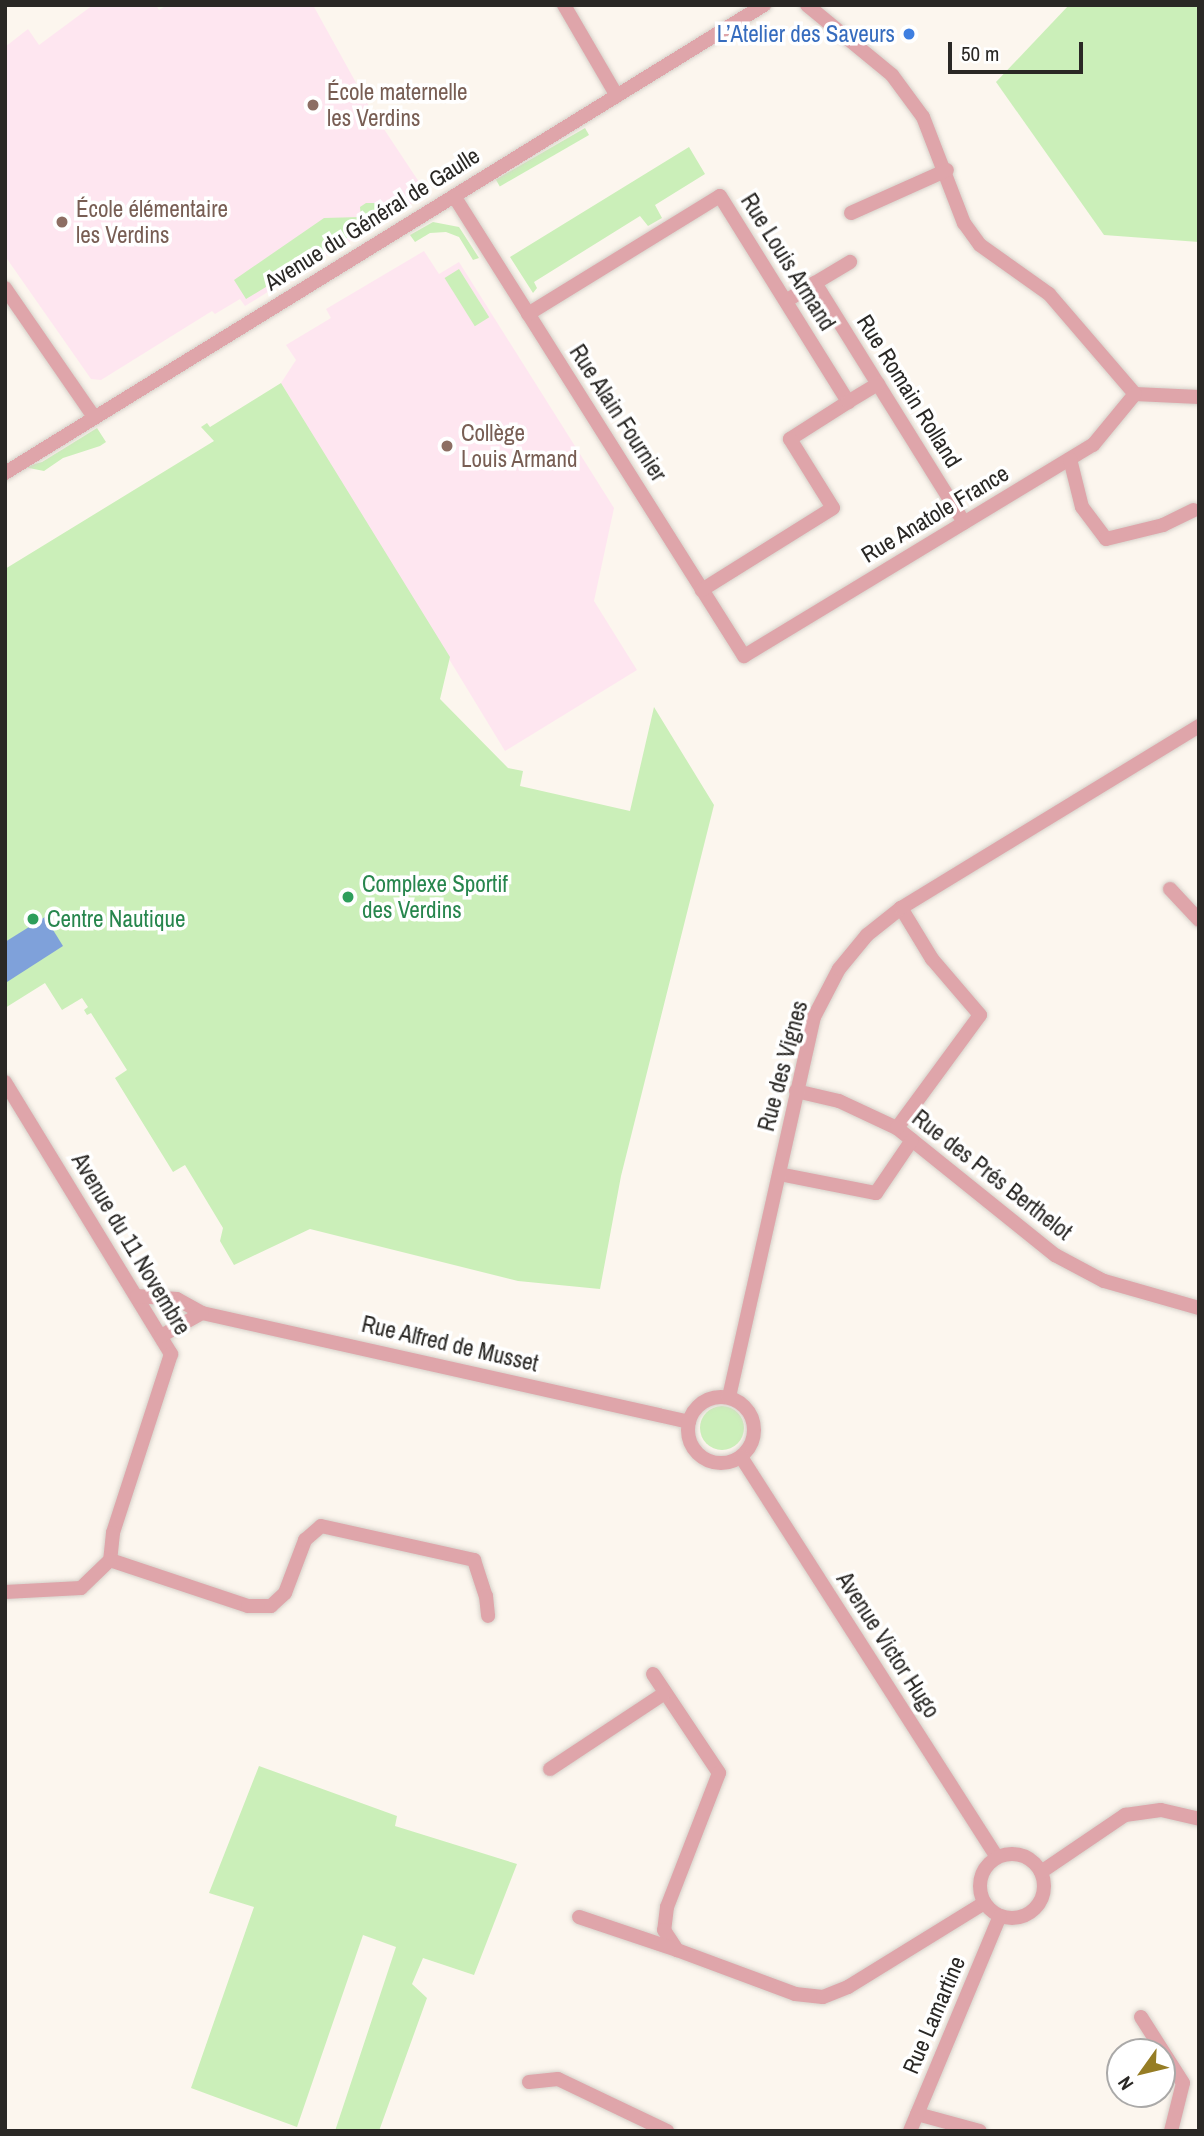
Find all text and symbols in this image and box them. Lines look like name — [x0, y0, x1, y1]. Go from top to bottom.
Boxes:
place label: L’Atelier des Saveurs — [717, 20, 895, 48]
marker: L’Atelier des Saveurs — [901, 26, 917, 42]
scale bar — [952, 28, 1087, 72]
text: 50 m — [961, 39, 999, 68]
place label: École maternelle les Verdins — [327, 78, 467, 132]
marker: École maternelle les Verdins — [305, 97, 321, 113]
street label: Avenue du Général de Gaulle — [259, 142, 485, 296]
street label: Rue Louis Armand — [735, 188, 841, 336]
place label: École élémentaire les Verdins — [76, 195, 228, 249]
marker: École élémentaire les Verdins — [54, 214, 70, 230]
street label: Rue Romain Rolland — [851, 309, 967, 473]
street label: Rue Alain Fournier — [563, 339, 673, 487]
place label: Collège Louis Armand — [461, 419, 578, 473]
marker: Collège Louis Armand — [439, 438, 455, 454]
street label: Rue Anatole France — [856, 459, 1014, 569]
place label: Complexe Sportif des Verdins — [362, 870, 508, 924]
marker: Complexe Sportif des Verdins — [340, 889, 356, 905]
place label: Centre Nautique — [47, 905, 185, 933]
marker: Centre Nautique — [25, 911, 41, 927]
street label: Rue des Vignes — [752, 998, 814, 1134]
street label: Rue des Prés Berthelot — [907, 1104, 1077, 1246]
street label: Avenue du 11 Novembre — [66, 1148, 196, 1340]
street label: Rue Alfred de Musset — [359, 1310, 541, 1378]
street label: Avenue Victor Hugo — [831, 1567, 945, 1723]
street label: Rue Lamartine — [897, 1952, 971, 2078]
north arrow — [1106, 2038, 1176, 2108]
text: N — [1111, 2072, 1139, 2096]

